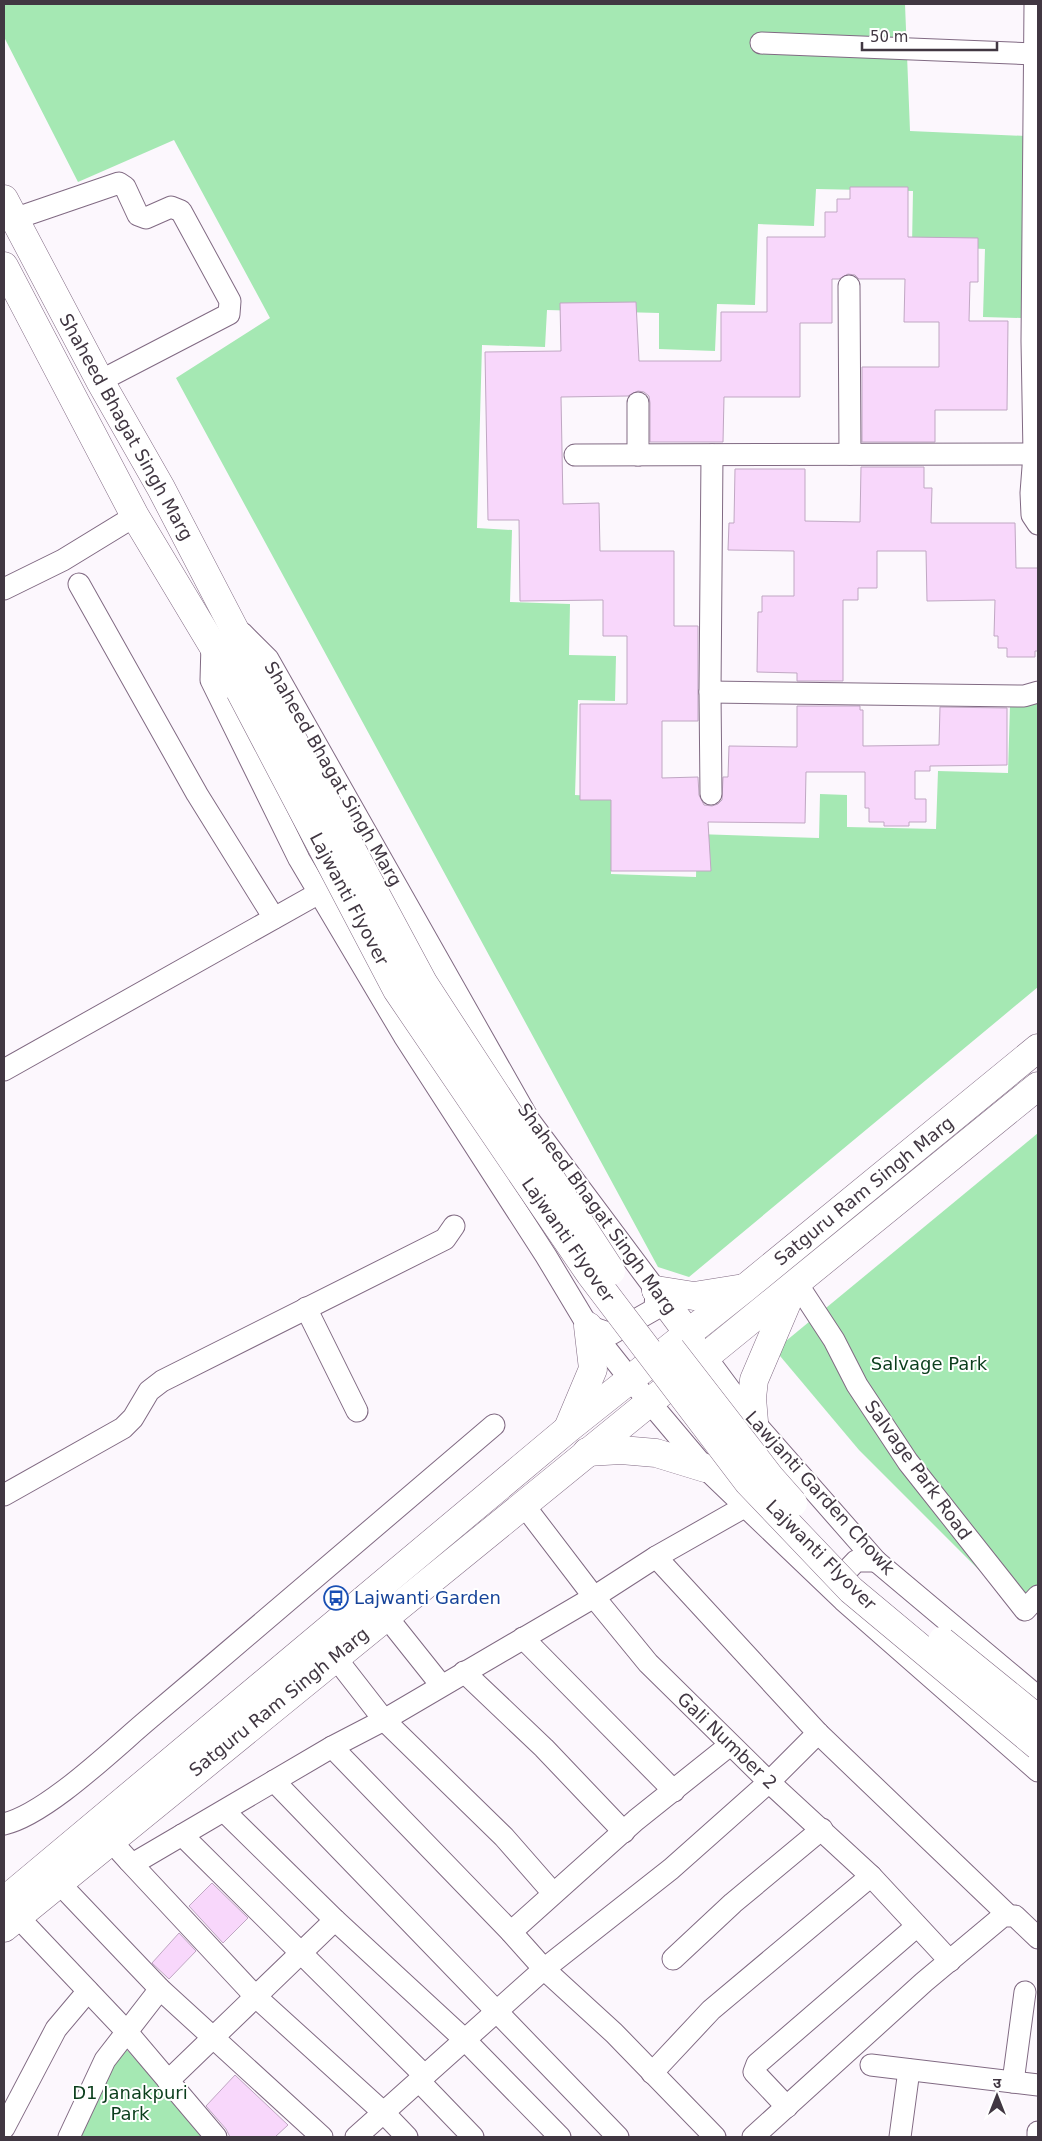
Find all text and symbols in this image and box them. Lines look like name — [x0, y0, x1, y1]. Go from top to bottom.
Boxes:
scale bar — [862, 20, 997, 52]
text: 50 m — [870, 28, 908, 46]
street label: Shaheed Bhagat Singh Marg — [55, 310, 198, 544]
street label: Shaheed Bhagat Singh Marg — [260, 658, 407, 890]
street label: Lajwanti Flyover — [306, 829, 394, 969]
street label: Shaheed Bhagat Singh Marg — [514, 1099, 681, 1318]
street label: Satguru Ram Singh Marg — [770, 1112, 958, 1269]
street label: Lajwanti Flyover — [518, 1173, 620, 1306]
park label: Salvage Park — [871, 1353, 988, 1374]
street label: Salvage Park Road — [861, 1396, 976, 1543]
street label: Lawjanti Garden Chowk — [741, 1407, 900, 1579]
street label: Lajwanti Flyover — [762, 1495, 881, 1615]
bus stop icon: Lajwanti Garden — [323, 1585, 349, 1611]
place label: Lajwanti Garden — [354, 1587, 501, 1608]
street label: Satguru Ram Singh Marg — [185, 1623, 373, 1780]
street label: Gali Number 2 — [673, 1688, 781, 1793]
north arrow — [972, 2071, 1022, 2121]
text: उ — [993, 2075, 1002, 2091]
park label: D1 Janakpuri Park — [72, 2082, 188, 2124]

